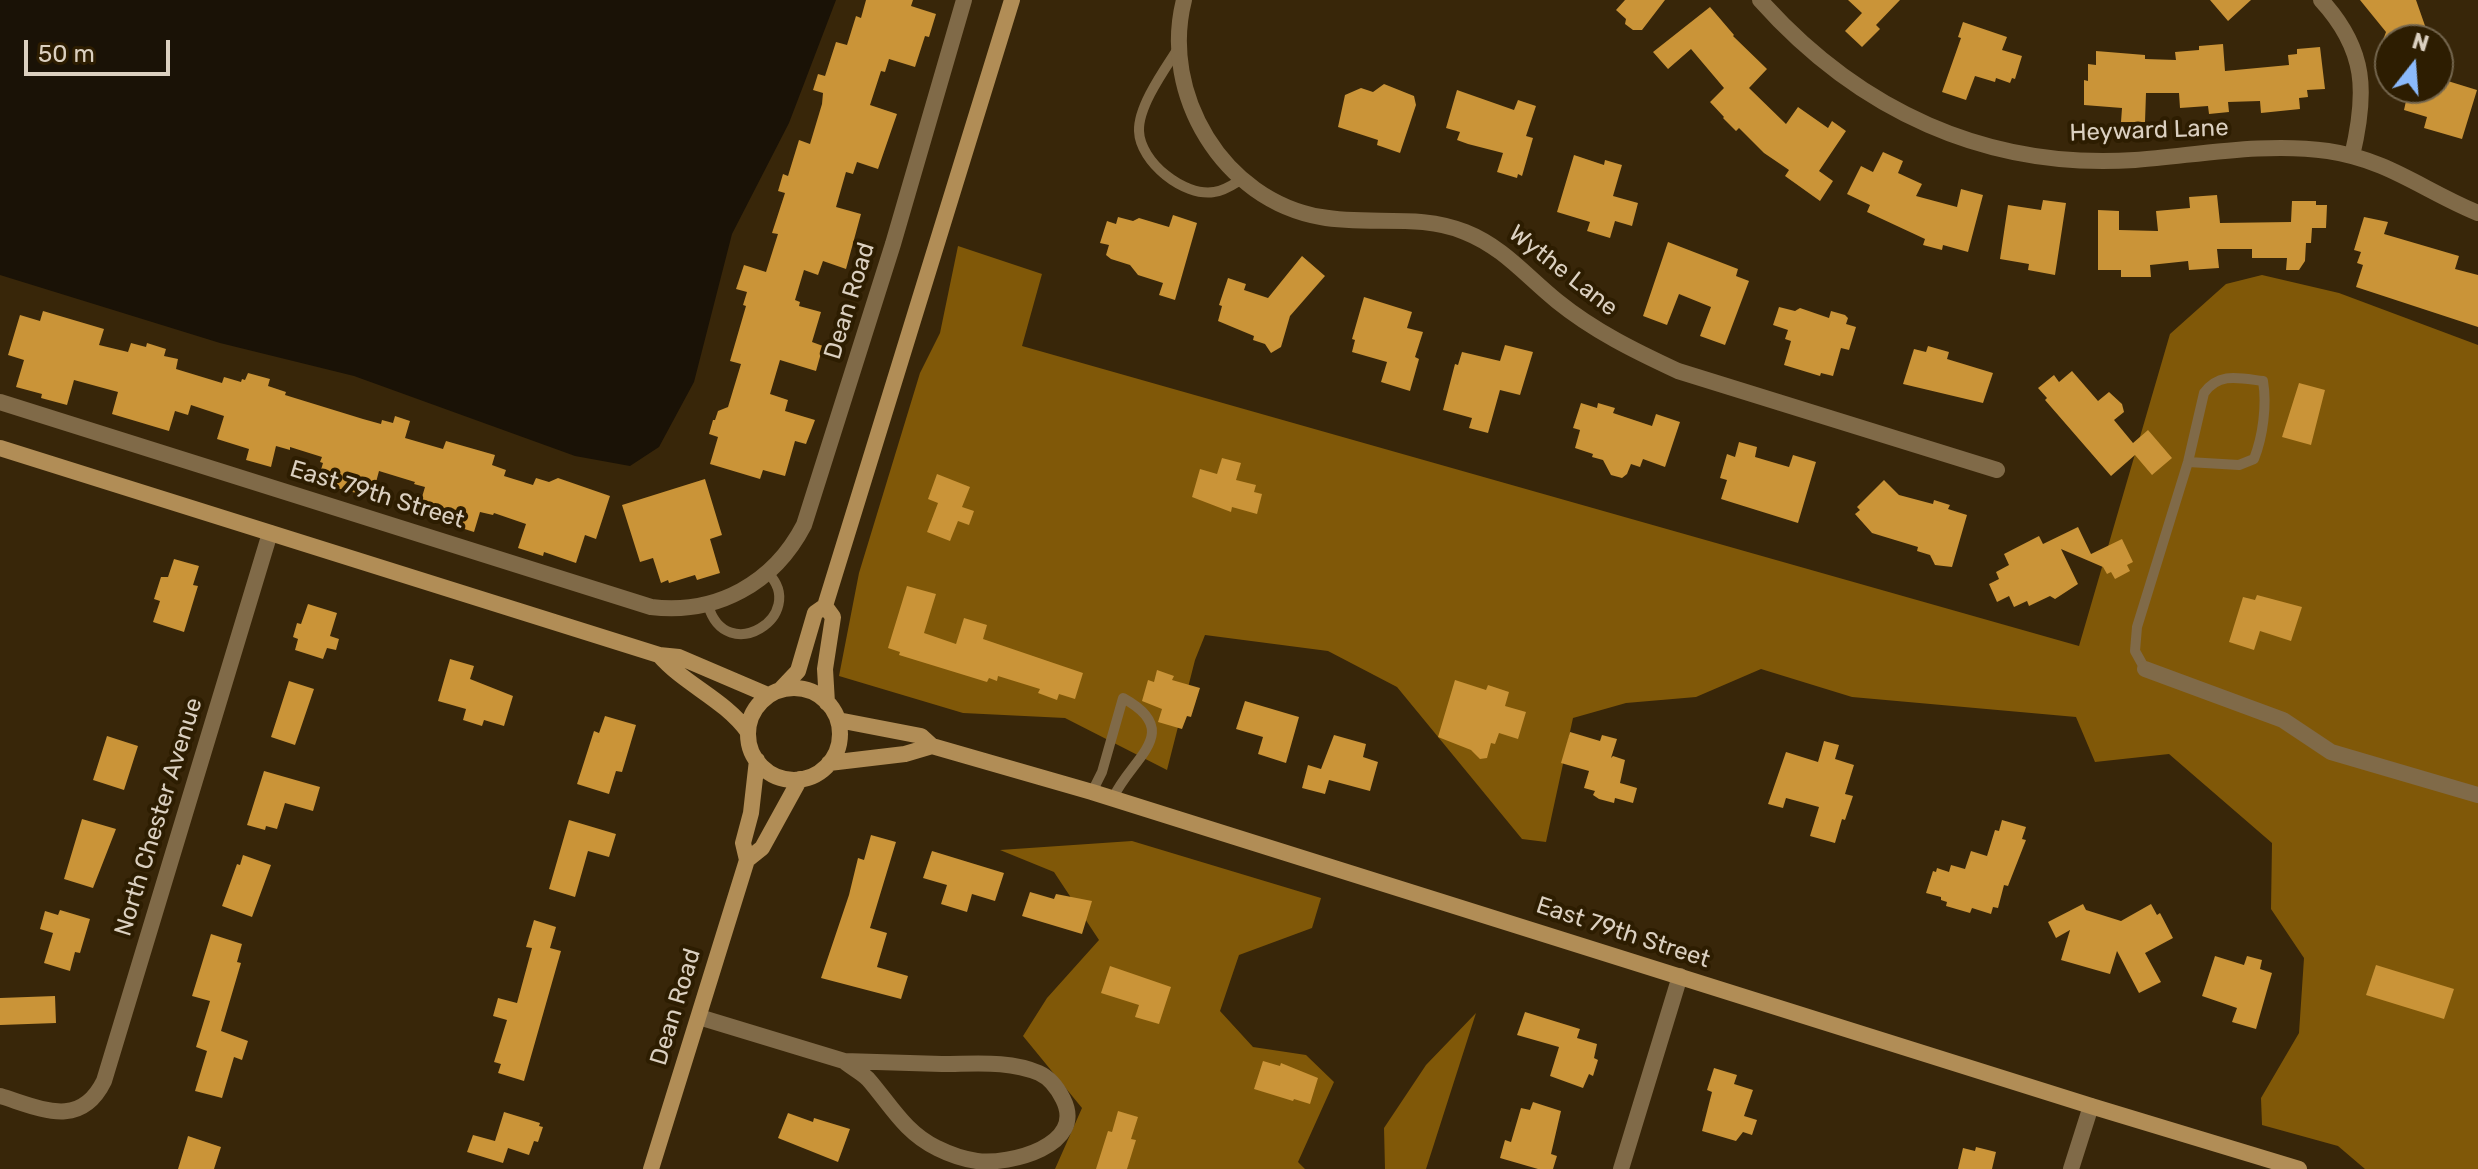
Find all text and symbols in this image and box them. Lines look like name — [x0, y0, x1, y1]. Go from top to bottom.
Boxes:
scale bar — [28, 24, 174, 74]
north arrow — [2374, 24, 2454, 104]
text: N — [2409, 27, 2432, 58]
text: 50 m — [38, 40, 95, 68]
street label: Heyward Lane — [2069, 114, 2229, 148]
street label: Wythe Lane — [1503, 219, 1623, 323]
street label: Dean Road — [819, 239, 881, 363]
street label: East 79th Street — [286, 455, 468, 535]
street label: North Chester Avenue — [109, 694, 209, 940]
street label: East 79th Street — [1532, 891, 1714, 975]
street label: Dean Road — [645, 945, 707, 1069]

